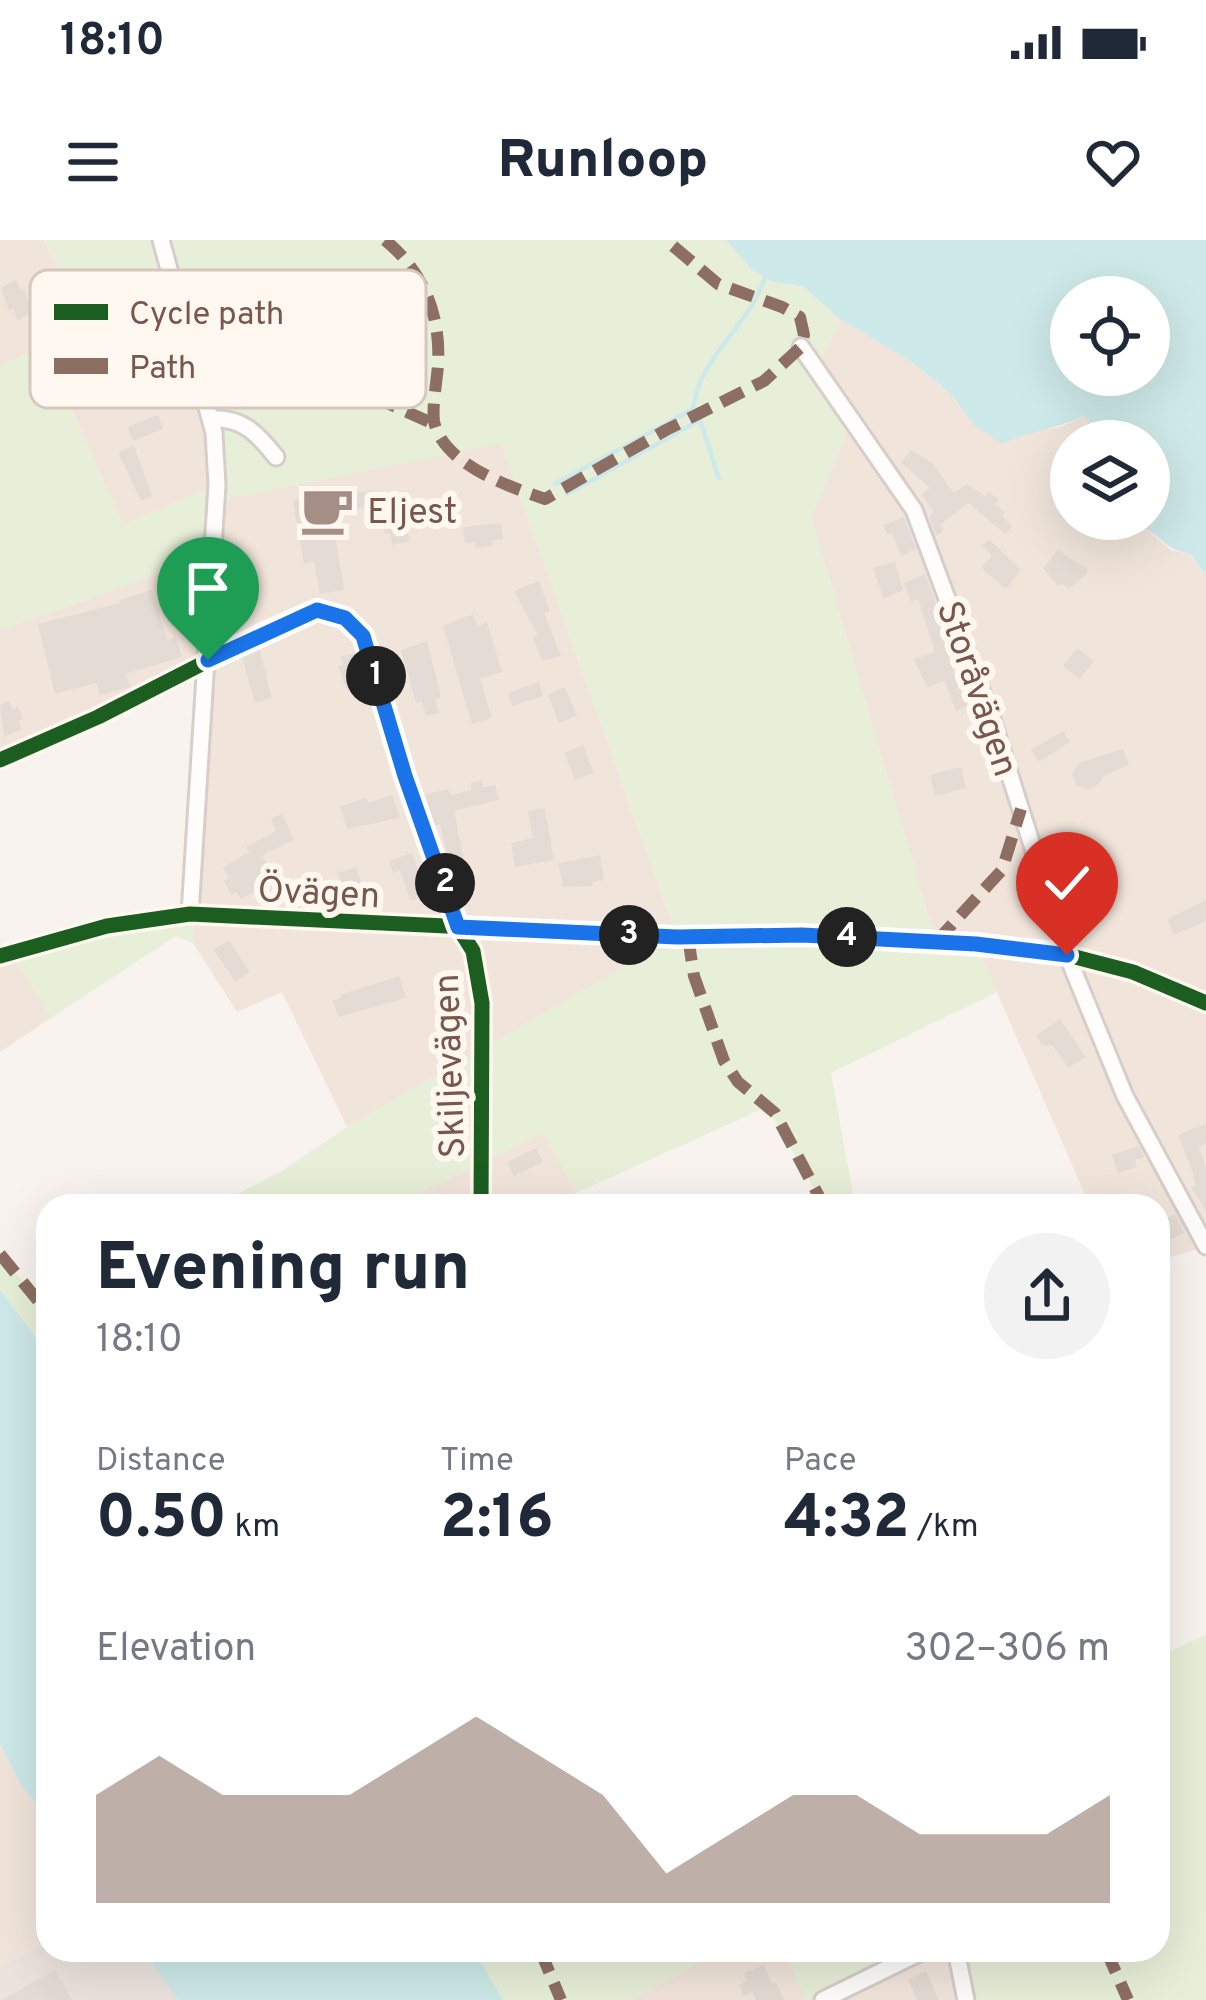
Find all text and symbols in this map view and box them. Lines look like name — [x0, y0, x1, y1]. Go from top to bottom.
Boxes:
text: 18:10 — [60, 14, 165, 71]
text: Runloop — [498, 128, 708, 197]
icon: menu — [60, 129, 126, 195]
icon: heart — [1080, 129, 1146, 195]
legend — [30, 270, 426, 408]
map controls — [1050, 276, 1170, 540]
button: locate — [1050, 276, 1170, 396]
text: Cycle path — [129, 295, 284, 337]
text: Path — [129, 349, 196, 391]
button: layers — [1050, 420, 1170, 540]
cafe icon: Eljest — [298, 481, 356, 539]
place label: Eljest — [367, 491, 457, 537]
pin — [157, 537, 259, 660]
icon: arrive — [175, 555, 241, 621]
street label: Storåvägen — [924, 595, 1027, 783]
pin: 1 — [346, 646, 406, 706]
text: 1 — [369, 655, 383, 697]
pin — [1016, 832, 1118, 955]
icon: check — [1034, 850, 1100, 916]
pin: 2 — [415, 853, 475, 913]
text: 2 — [435, 862, 455, 904]
street label: Övägen — [256, 868, 381, 921]
pin: 3 — [599, 905, 659, 965]
pin: 4 — [817, 907, 877, 967]
text: 3 — [619, 914, 639, 956]
text: 4 — [836, 916, 858, 958]
street label: Skiljevägen — [426, 973, 478, 1159]
text: Evening run — [96, 1230, 470, 1313]
button: share — [984, 1233, 1110, 1359]
text: 18:10 — [96, 1317, 183, 1366]
text: Distance — [96, 1441, 226, 1483]
text: Time — [440, 1441, 514, 1483]
text: Pace — [784, 1441, 857, 1483]
text: 0.50 — [96, 1483, 227, 1559]
text: 2:16 — [440, 1483, 553, 1559]
text: 4:32 — [784, 1483, 909, 1559]
text: km — [227, 1507, 280, 1549]
text: /km — [909, 1507, 979, 1549]
text: Elevation — [96, 1626, 256, 1675]
text: 302–306 m — [905, 1626, 1110, 1675]

